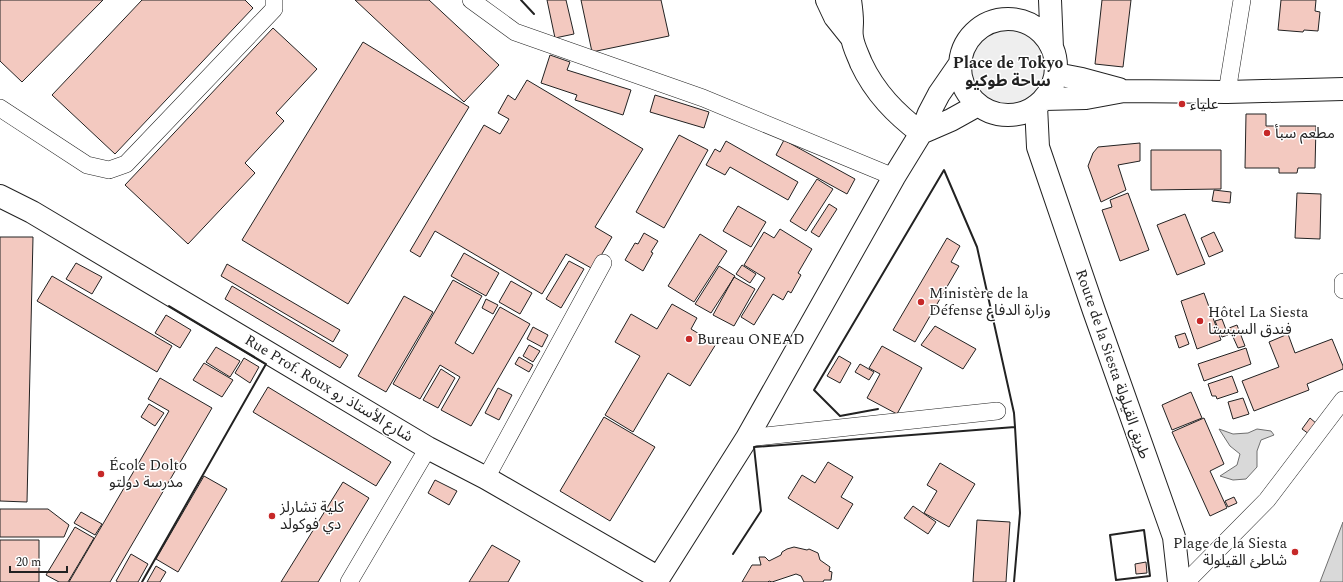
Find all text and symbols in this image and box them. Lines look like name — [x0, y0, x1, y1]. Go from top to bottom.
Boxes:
district label: Place de Tokyo ساحة طوكيو — [953, 51, 1063, 93]
place label: علياء — [1190, 93, 1219, 116]
marker: علياء — [1177, 99, 1187, 109]
place label: مطعم سبأ — [1275, 122, 1335, 145]
marker: مطعم سبأ — [1262, 128, 1272, 138]
street label: Route de la Siesta طريق القيلولة — [1069, 266, 1156, 462]
place label: Ministère de la Défense وزارة الدفاع — [929, 282, 1051, 322]
marker: Ministère de la Défense وزارة الدفاع — [916, 297, 926, 307]
place label: Hôtel La Siesta فندق السيستا — [1208, 301, 1309, 341]
marker: Hôtel La Siesta فندق السيستا — [1195, 316, 1205, 326]
place label: Bureau ONEAD — [697, 328, 805, 351]
street label: Rue Prof. Roux شارع الأستاذ رو — [240, 329, 418, 448]
marker: Bureau ONEAD — [684, 334, 694, 344]
place label: École Dolto مدرسة دولتو — [109, 454, 187, 494]
marker: École Dolto مدرسة دولتو — [96, 469, 106, 479]
place label: كلية تشارلز دي فوكولد — [279, 496, 345, 536]
marker: كلية تشارلز دي فوكولد — [267, 511, 277, 521]
place label: Plage de la Siesta شاطئ القيلولة — [1173, 532, 1288, 572]
marker: Plage de la Siesta شاطئ القيلولة — [1290, 547, 1300, 557]
scale bar — [10, 548, 67, 574]
text: 20 m — [16, 553, 41, 572]

